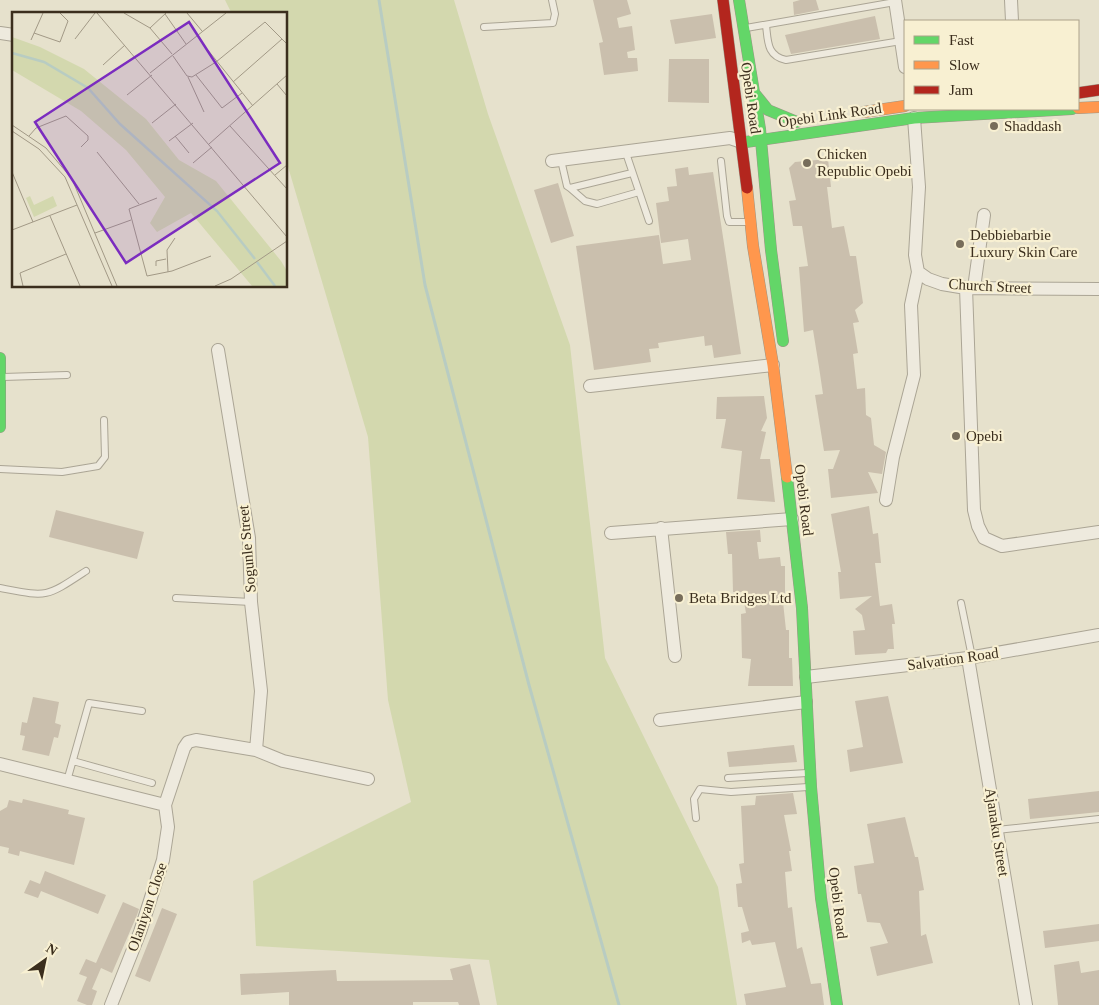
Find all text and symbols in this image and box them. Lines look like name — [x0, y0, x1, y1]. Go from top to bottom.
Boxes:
inset map — [12, 12, 288, 288]
legend — [904, 20, 1079, 110]
text: Fast — [949, 32, 975, 48]
text: Slow — [949, 57, 980, 73]
street label: Opebi Road — [738, 61, 764, 135]
text: Jam — [949, 82, 973, 98]
street label: Opebi Link Road — [777, 100, 883, 130]
place label: Shaddash — [1004, 118, 1062, 134]
marker: Shaddash — [988, 120, 1000, 132]
place label: Chicken Republic Opebi — [817, 146, 912, 179]
marker: Chicken Republic Opebi — [801, 157, 813, 169]
place label: Debbiebarbie Luxury Skin Care — [970, 227, 1078, 260]
marker: Debbiebarbie Luxury Skin Care — [954, 238, 966, 250]
street label: Church Street — [948, 276, 1033, 296]
place label: Opebi — [966, 428, 1003, 444]
marker: Opebi — [950, 430, 962, 442]
street label: Opebi Road — [792, 463, 816, 537]
street label: Sogunle Street — [235, 504, 259, 593]
place label: Beta Bridges Ltd — [689, 590, 792, 606]
marker: Beta Bridges Ltd — [673, 592, 685, 604]
street label: Salvation Road — [906, 645, 1000, 673]
street label: Ajanaku Street — [982, 787, 1012, 878]
street label: Olaniyan Close — [124, 860, 170, 954]
street label: Opebi Road — [826, 866, 850, 940]
north arrow — [20, 935, 70, 985]
text: N — [43, 940, 60, 959]

